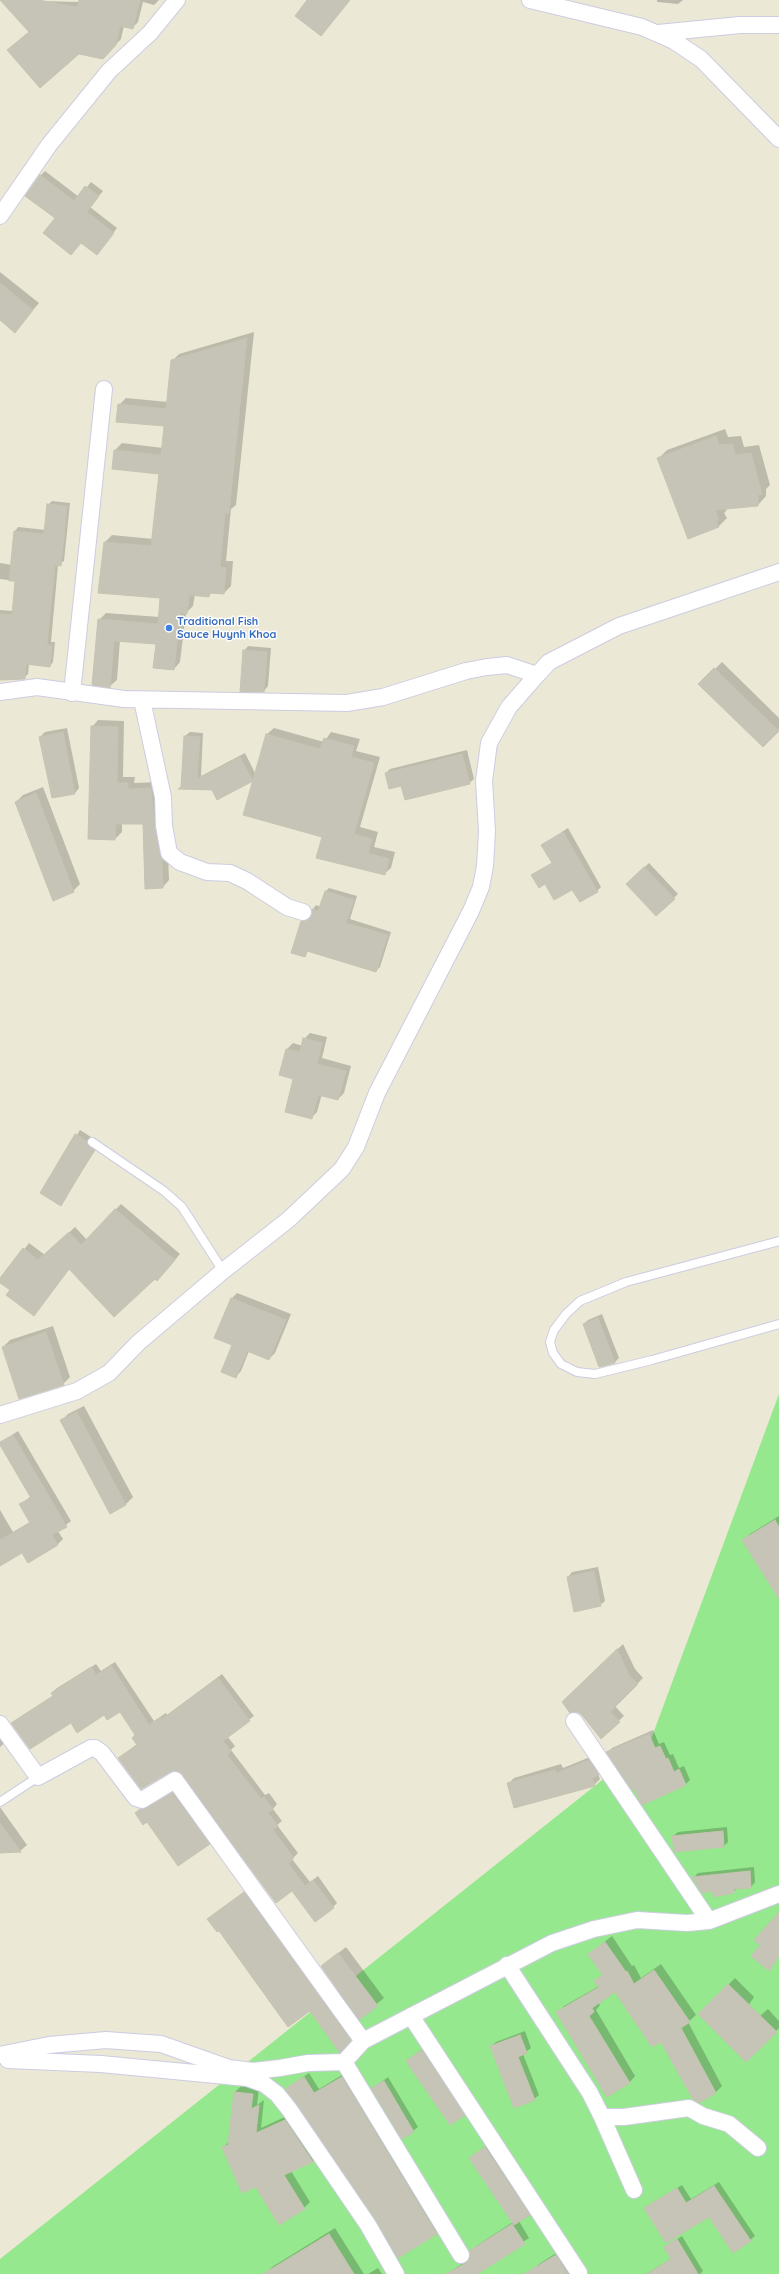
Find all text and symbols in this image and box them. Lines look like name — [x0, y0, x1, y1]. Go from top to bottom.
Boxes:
place label: Traditional Fish Sauce Huynh Khoa — [177, 615, 276, 641]
marker: Traditional Fish Sauce Huynh Khoa — [164, 623, 174, 633]

